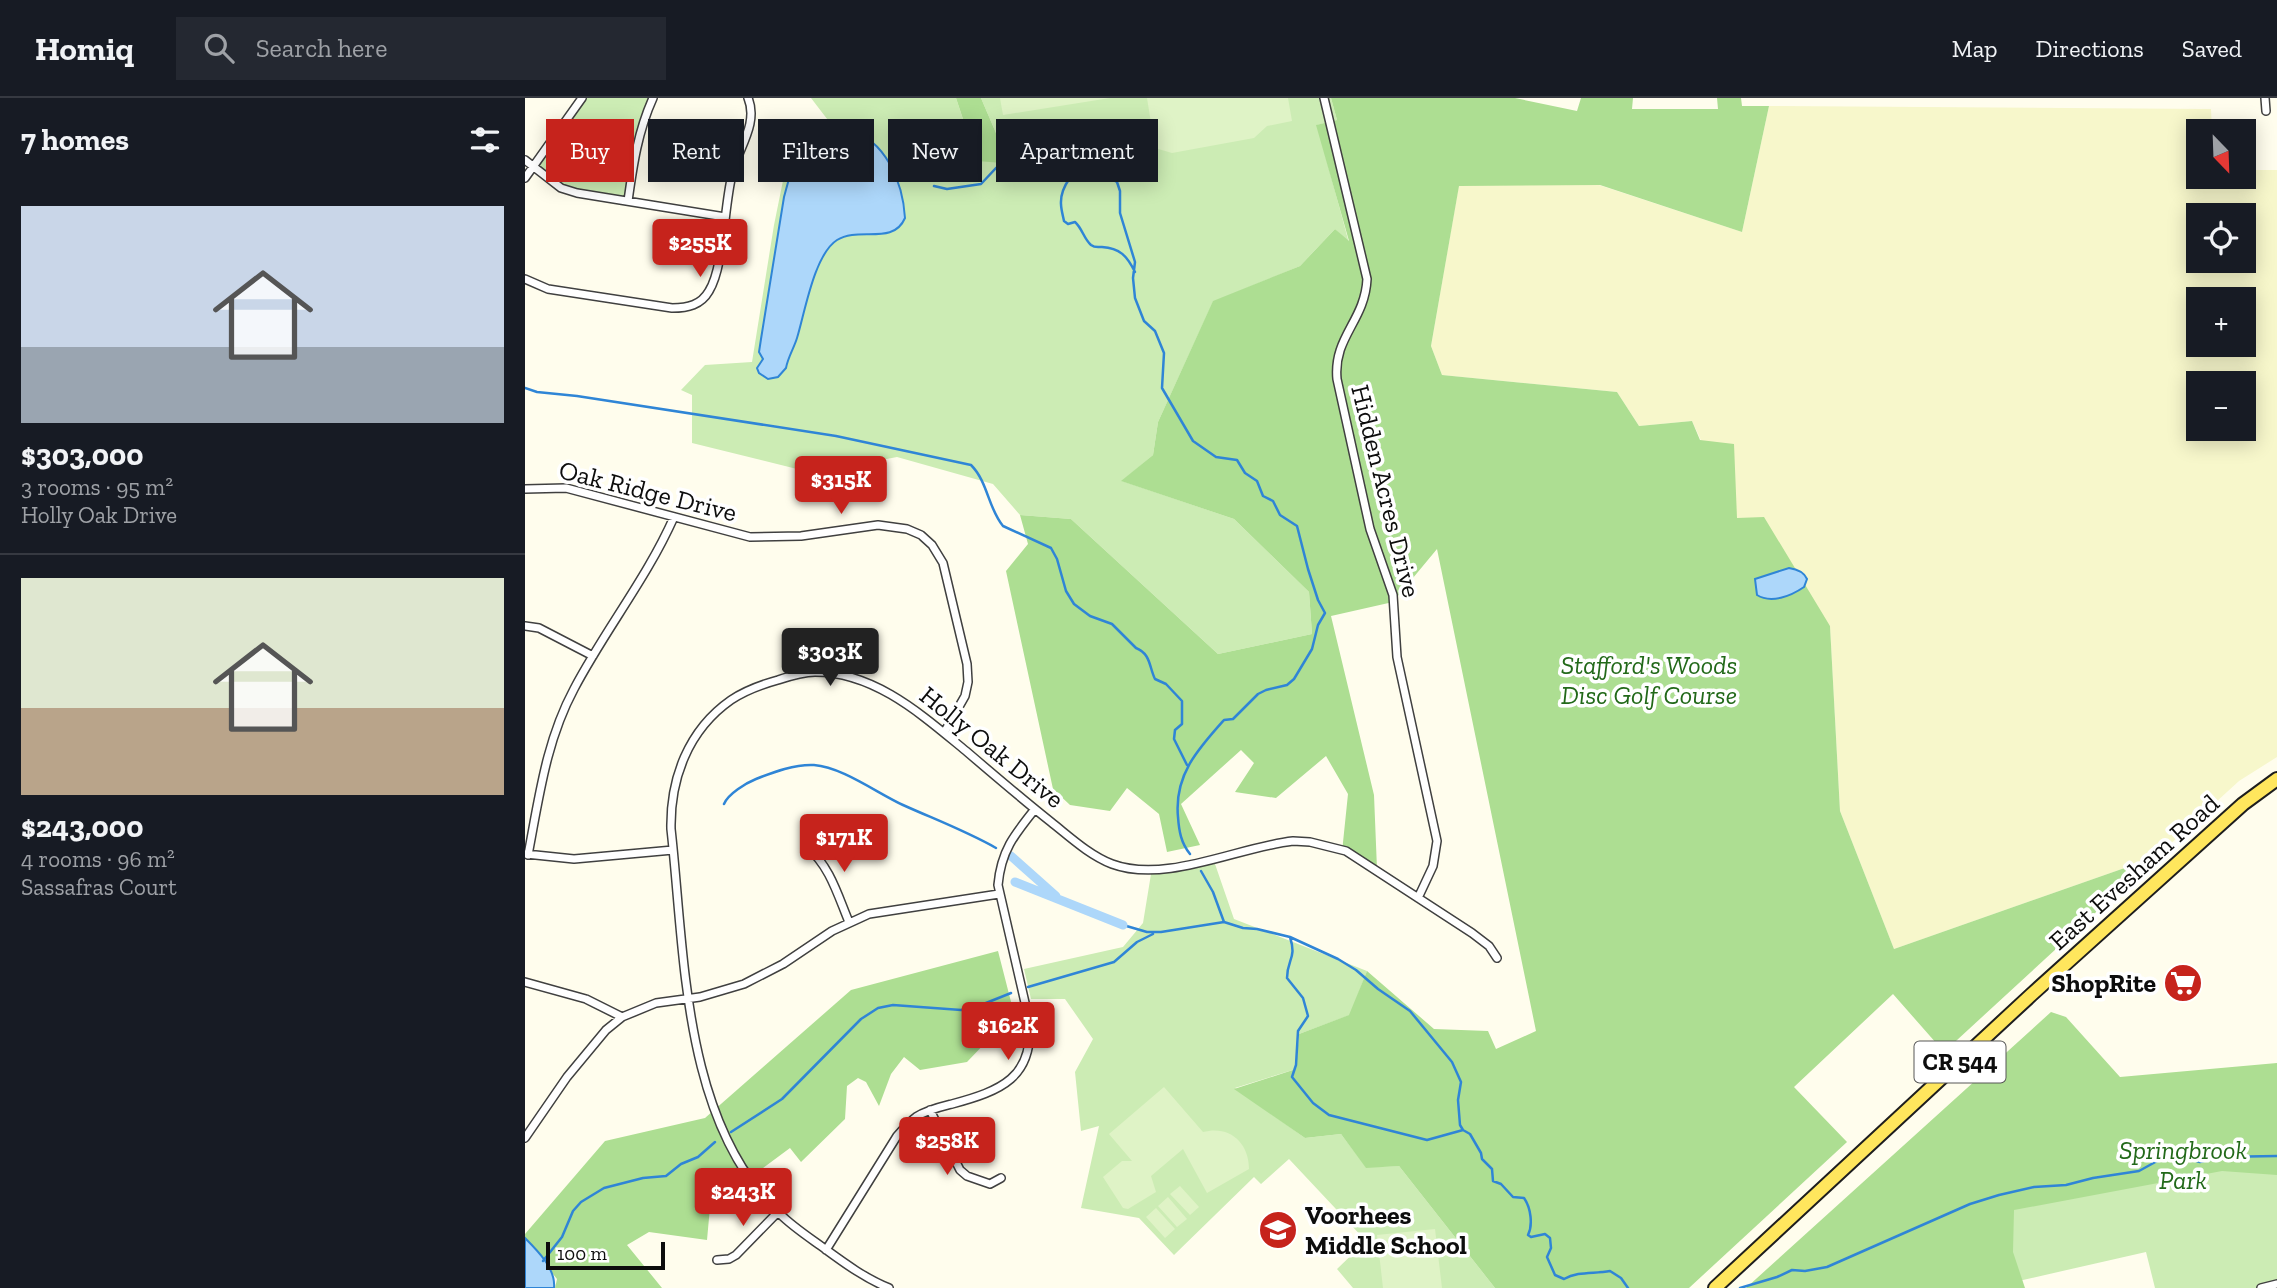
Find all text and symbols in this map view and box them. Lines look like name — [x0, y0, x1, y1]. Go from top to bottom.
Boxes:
search box — [176, 17, 666, 80]
text: Homiq — [35, 29, 134, 68]
icon: search — [200, 29, 238, 67]
text: Search here — [256, 32, 387, 64]
text: Map — [1952, 34, 1998, 63]
text: Directions — [2036, 34, 2144, 63]
text: Saved — [2182, 34, 2242, 63]
chip: Buy — [546, 119, 634, 182]
chip: Rent — [648, 119, 744, 182]
chip: Filters — [758, 119, 874, 182]
chip: New — [888, 119, 982, 182]
chip: Apartment — [996, 119, 1158, 182]
north arrow — [2186, 119, 2256, 189]
map controls — [2186, 119, 2256, 441]
icon: filters — [466, 121, 504, 159]
text: 7 homes — [21, 122, 129, 158]
button: locate — [2186, 203, 2256, 273]
pin: $255K — [651, 220, 749, 279]
text: $255K — [668, 228, 732, 256]
icon: home — [200, 252, 326, 378]
button: + — [2186, 287, 2256, 357]
button: − — [2186, 371, 2256, 441]
street label: Hidden Acres Drive — [1344, 381, 1428, 601]
text: $303,000 — [21, 437, 144, 473]
street label: Oak Ridge Drive — [556, 453, 740, 529]
pin: $315K — [792, 456, 890, 516]
text: $315K — [811, 465, 871, 493]
text: 3 rooms · 95 m² — [21, 473, 173, 501]
text: Holly Oak Drive — [21, 501, 177, 529]
icon: home — [200, 624, 326, 750]
pin: $303K — [781, 628, 879, 688]
text: $303K — [798, 637, 862, 665]
park label: Stafford's Woods Disc Golf Course — [1561, 649, 1737, 711]
street label: Holly Oak Drive — [913, 679, 1071, 815]
street label: East Evesham Road — [2042, 787, 2226, 957]
text: $243,000 — [21, 809, 143, 845]
pin: $171K — [795, 814, 893, 874]
text: $171K — [816, 823, 872, 851]
text: 4 rooms · 96 m² — [21, 845, 175, 873]
text: Sassafras Court — [21, 873, 177, 901]
supermarket icon: ShopRite — [2162, 962, 2204, 1004]
place label: ShopRite — [2051, 967, 2156, 999]
pin: $162K — [959, 1002, 1057, 1062]
text: $162K — [978, 1011, 1038, 1039]
road number: CR 544 — [1915, 1042, 2005, 1082]
pin: $258K — [898, 1118, 996, 1177]
text: $258K — [915, 1126, 979, 1154]
park label: Springbrook Park — [2119, 1134, 2247, 1196]
pin: $243K — [694, 1168, 792, 1228]
text: $243K — [711, 1177, 775, 1205]
place label: Voorhees Middle School — [1305, 1199, 1467, 1261]
school or university icon: Voorhees Middle School — [1257, 1209, 1299, 1251]
scale bar — [546, 1239, 665, 1271]
text: 100 m — [557, 1242, 607, 1265]

